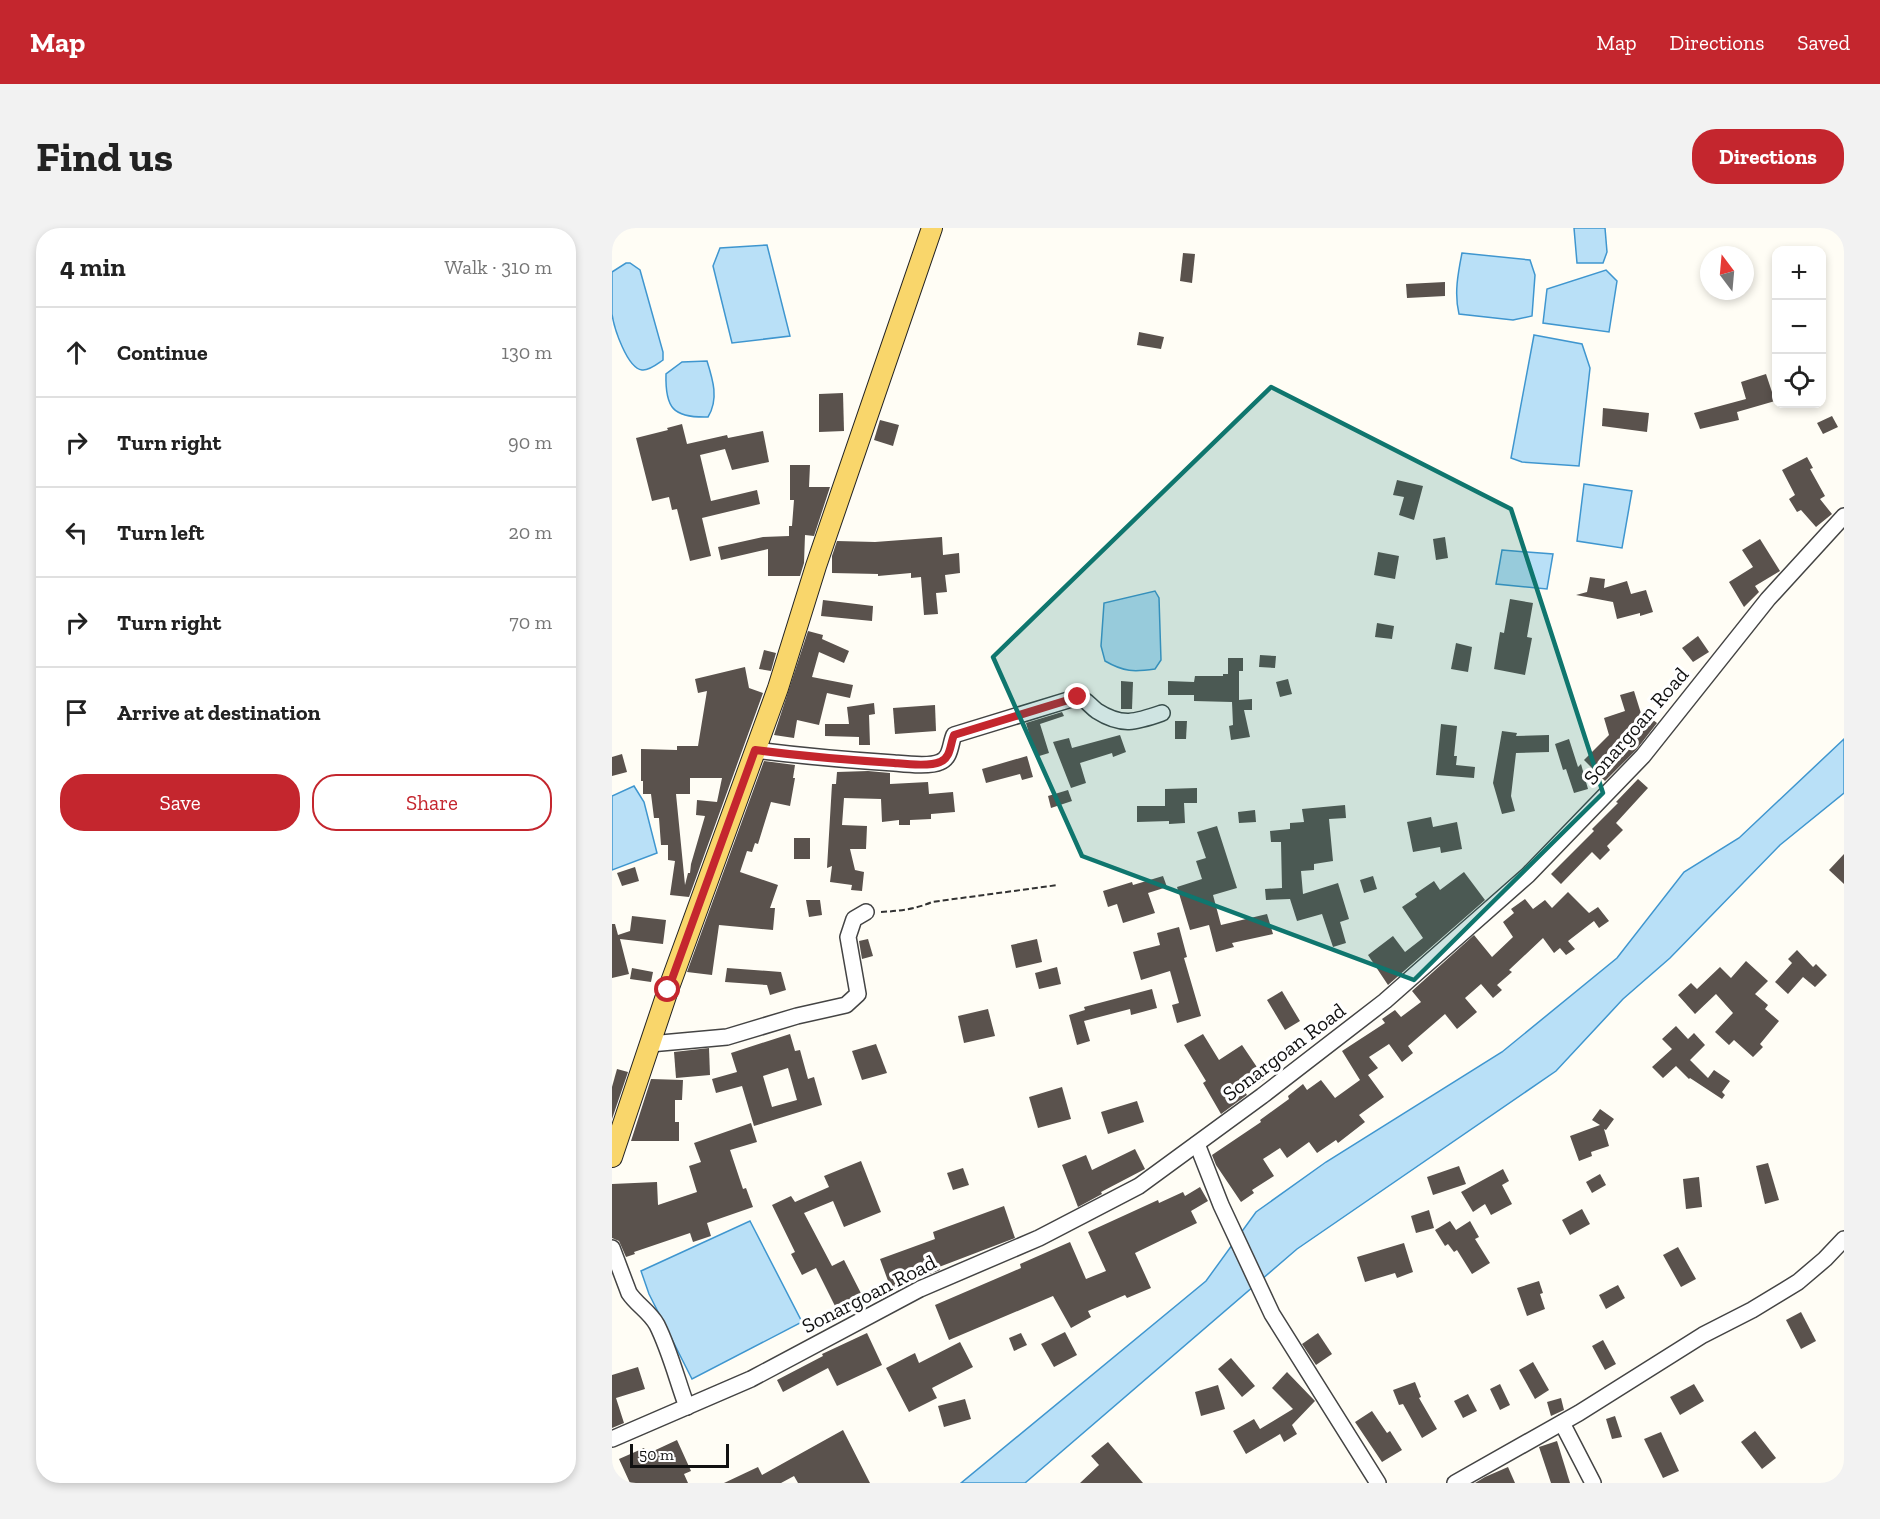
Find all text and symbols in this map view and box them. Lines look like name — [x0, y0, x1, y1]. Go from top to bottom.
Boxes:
text: Map — [30, 26, 85, 59]
text: Map — [1597, 30, 1637, 55]
text: Directions — [1670, 30, 1764, 55]
text: Saved — [1797, 30, 1850, 55]
button: Directions — [1692, 129, 1844, 184]
text: Find us — [36, 131, 173, 182]
north arrow — [1700, 246, 1754, 300]
map controls — [1772, 246, 1826, 408]
button: + — [1772, 246, 1826, 300]
text: 4 min — [60, 251, 126, 283]
text: Walk · 310 m — [445, 255, 552, 279]
button: − — [1772, 300, 1826, 354]
icon: ahead — [60, 336, 93, 369]
text: Continue — [117, 339, 208, 366]
text: 130 m — [501, 340, 552, 364]
button: locate — [1772, 354, 1826, 408]
icon: right — [60, 426, 93, 459]
text: Turn right — [117, 429, 221, 456]
text: 90 m — [508, 430, 552, 454]
icon: left — [60, 516, 93, 549]
text: Turn left — [117, 519, 204, 546]
text: 20 m — [508, 520, 552, 544]
icon: right — [60, 606, 93, 639]
text: Turn right — [117, 609, 221, 636]
text: 70 m — [509, 610, 552, 634]
street label: Sonargoan Road — [1578, 662, 1694, 789]
route end — [1064, 683, 1090, 709]
icon: arrive — [60, 696, 93, 729]
text: Arrive at destination — [117, 699, 320, 726]
button: Save — [60, 774, 300, 831]
button: Share — [312, 774, 552, 831]
route start — [654, 976, 680, 1002]
street label: Sonargoan Road — [1217, 997, 1350, 1106]
street label: Sonargoan Road — [797, 1249, 941, 1338]
scale bar — [630, 1441, 729, 1468]
text: 50 m — [639, 1445, 674, 1464]

